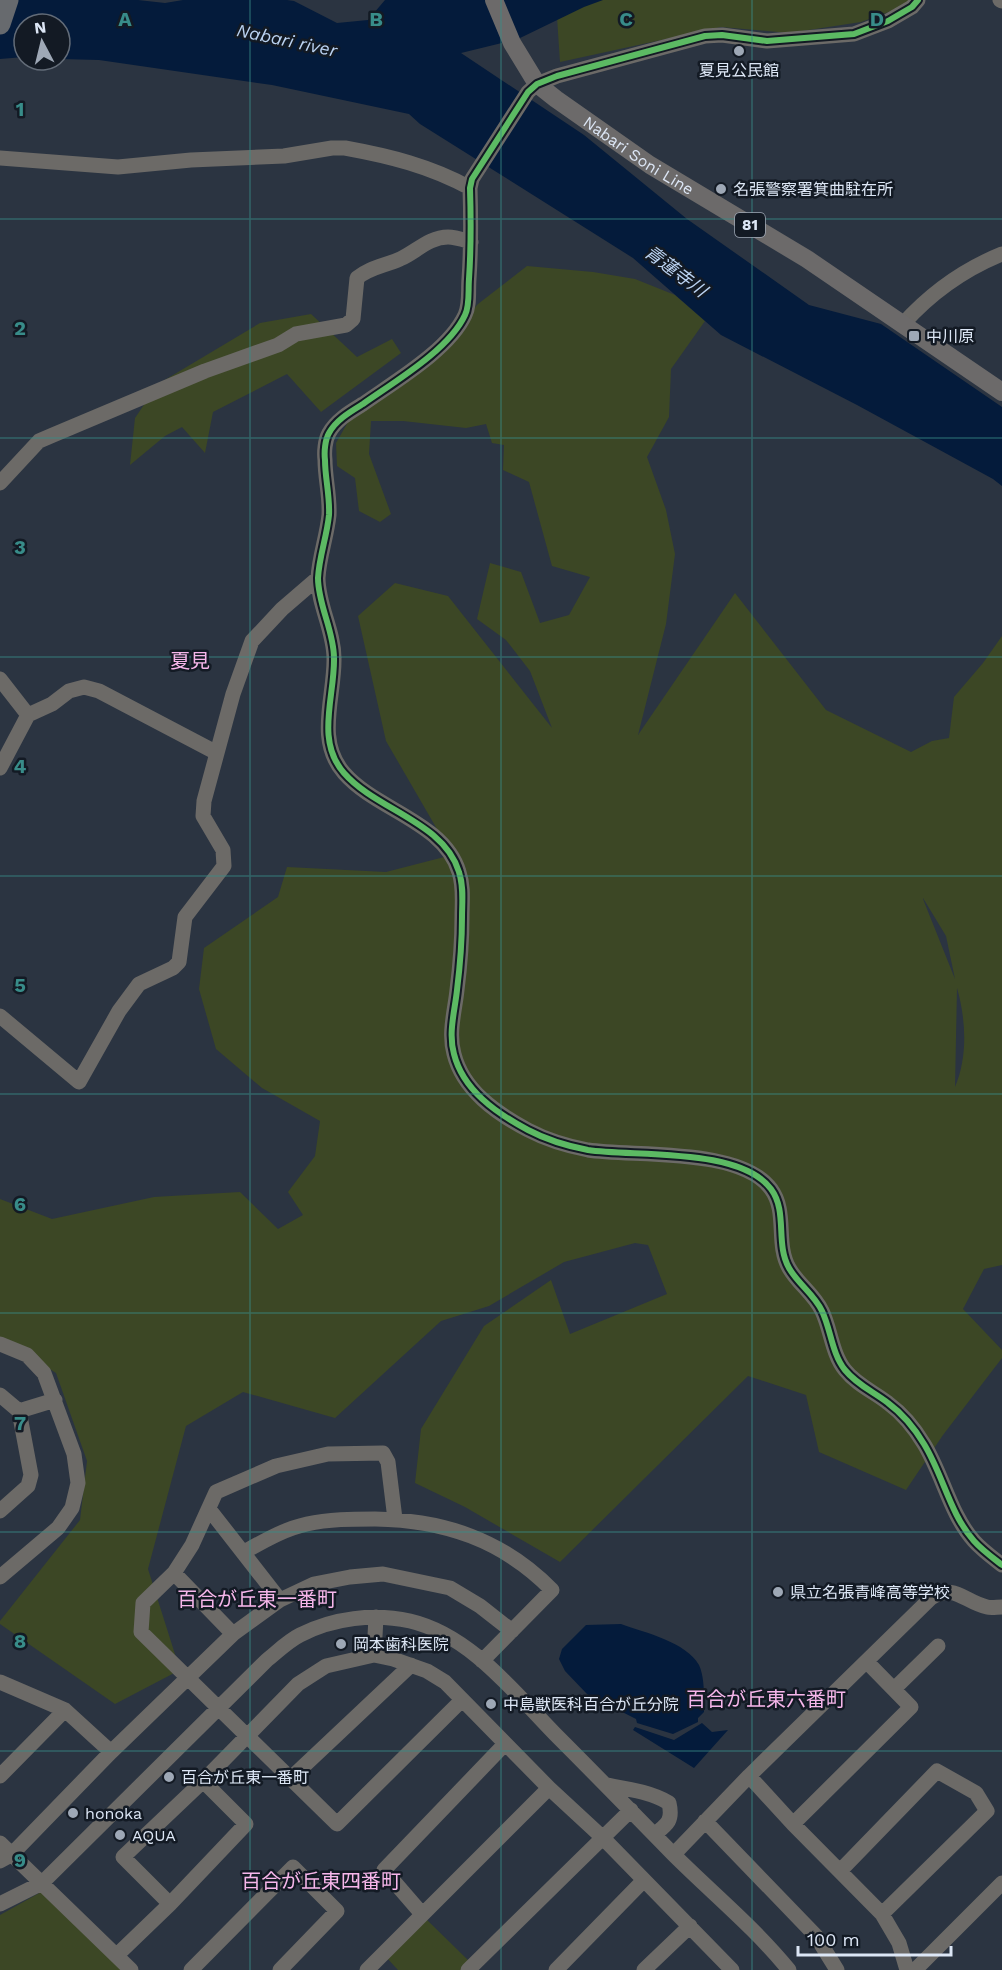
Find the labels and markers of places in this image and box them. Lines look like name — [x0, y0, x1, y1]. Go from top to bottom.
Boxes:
marker: 夏見公民館 — [732, 44, 746, 58]
place label: 夏見公民館 — [699, 61, 779, 80]
place label: 名張警察署箕曲駐在所 — [733, 180, 893, 199]
marker: 名張警察署箕曲駐在所 — [714, 182, 728, 196]
place label: 中川原 — [926, 327, 974, 346]
marker: 中川原 — [907, 329, 921, 343]
place label: 県立名張青峰高等学校 — [790, 1583, 950, 1602]
marker: 県立名張青峰高等学校 — [771, 1585, 785, 1599]
place label: 岡本歯科医院 — [353, 1635, 449, 1654]
marker: 岡本歯科医院 — [334, 1637, 348, 1651]
place label: 中島獣医科百合が丘分院 — [503, 1695, 679, 1714]
marker: 中島獣医科百合が丘分院 — [484, 1697, 498, 1711]
place label: 百合が丘東一番町 — [181, 1768, 309, 1787]
marker: 百合が丘東一番町 — [162, 1770, 176, 1784]
place label: honoka — [85, 1804, 142, 1823]
marker: honoka — [66, 1806, 80, 1820]
place label: AQUA — [132, 1826, 176, 1845]
marker: AQUA — [113, 1828, 127, 1842]

